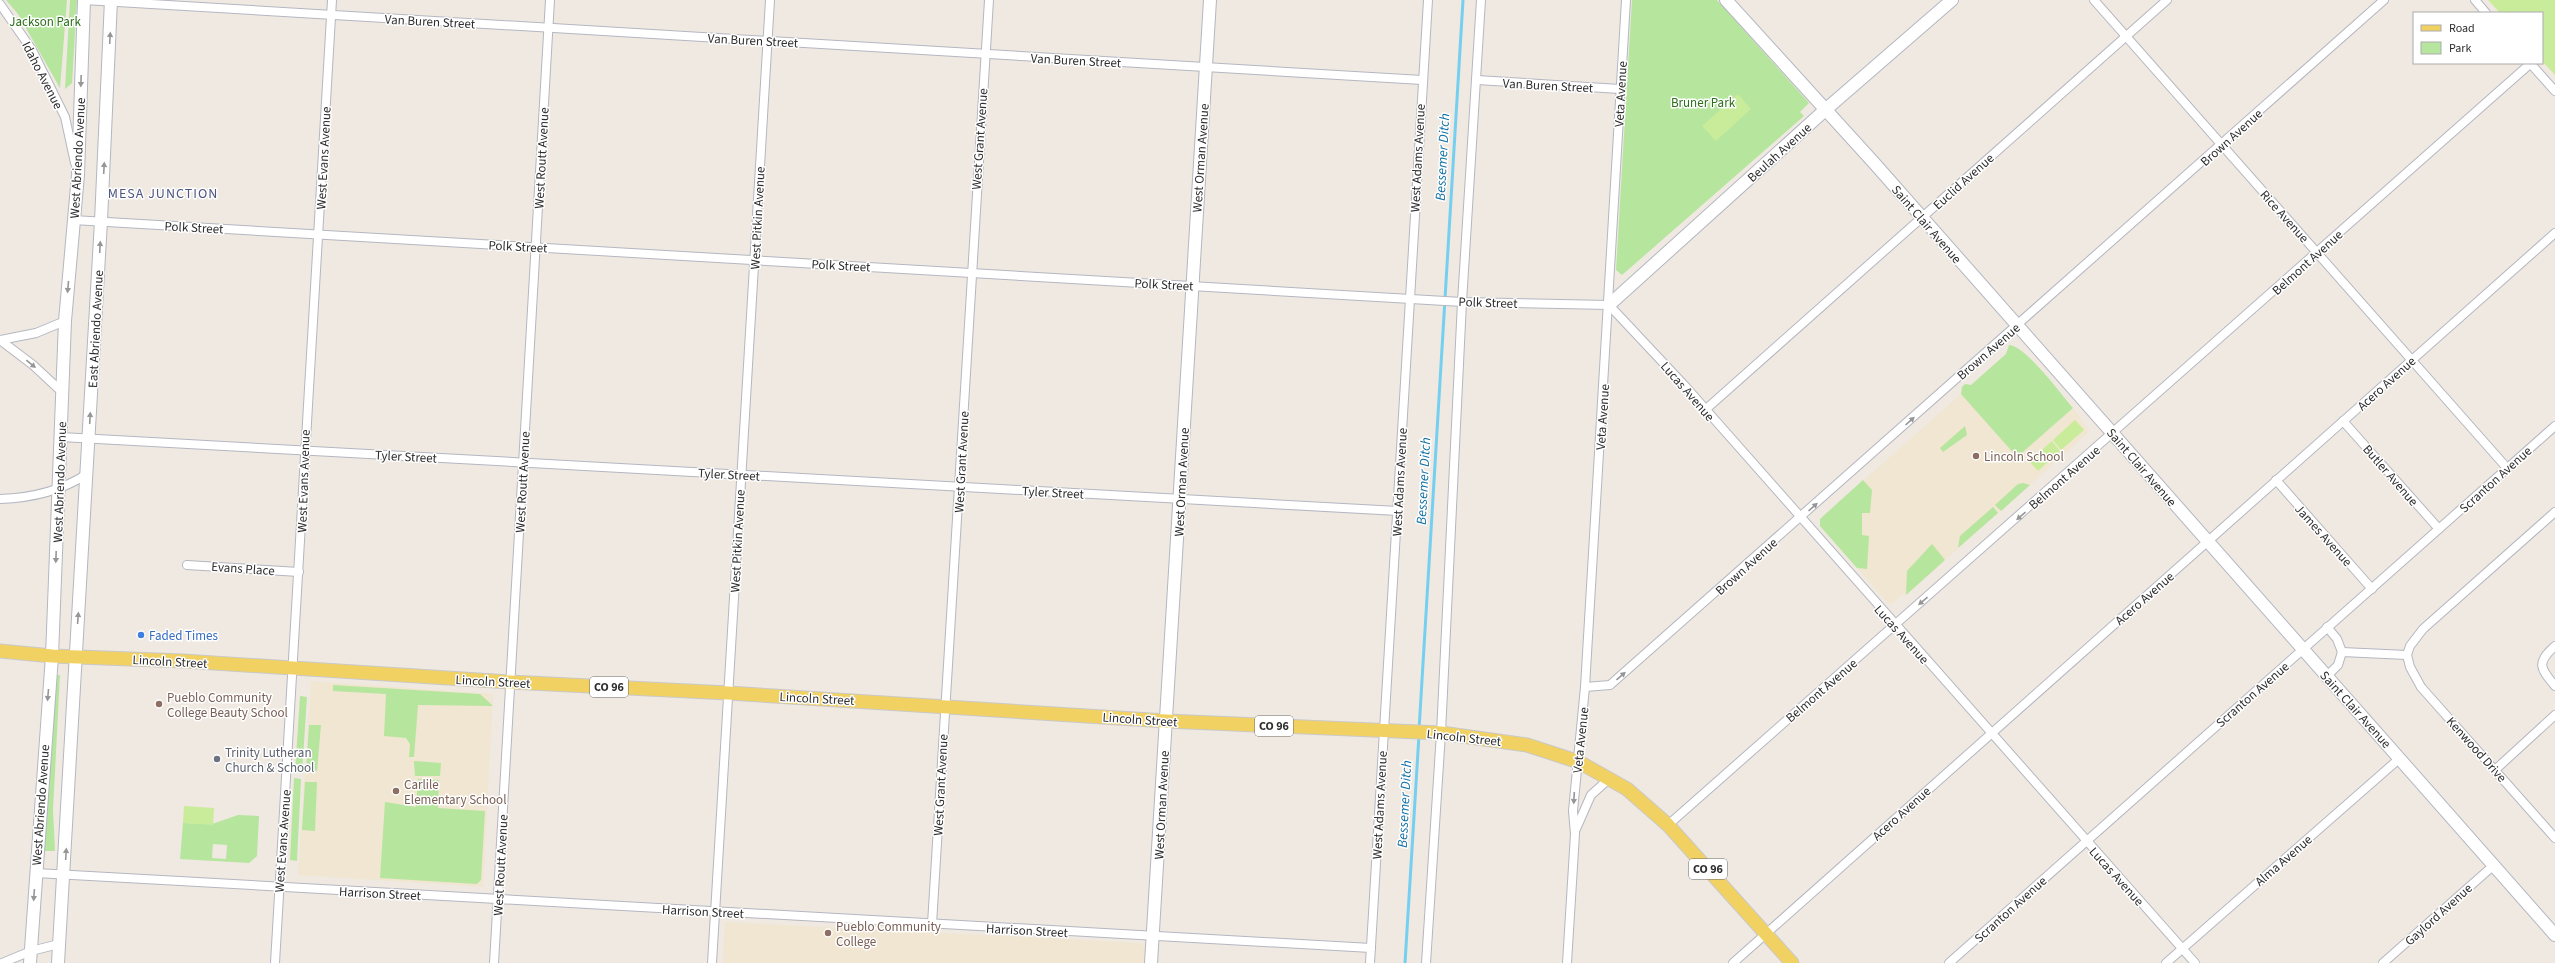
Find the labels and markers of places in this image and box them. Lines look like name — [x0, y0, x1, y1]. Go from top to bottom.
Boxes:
place label: Lincoln School — [1984, 448, 2064, 466]
marker: Lincoln School — [1971, 451, 1981, 461]
place label: Faded Times — [149, 627, 218, 645]
marker: Faded Times — [136, 630, 146, 640]
place label: Pueblo Community College Beauty School — [167, 689, 288, 722]
marker: Pueblo Community College Beauty School — [154, 699, 164, 709]
place label: Trinity Lutheran Church & School — [225, 744, 314, 777]
marker: Trinity Lutheran Church & School — [212, 754, 222, 764]
place label: Carlile Elementary School — [404, 776, 506, 809]
marker: Carlile Elementary School — [391, 786, 401, 796]
place label: Pueblo Community College — [836, 918, 941, 951]
marker: Pueblo Community College — [823, 928, 833, 938]

